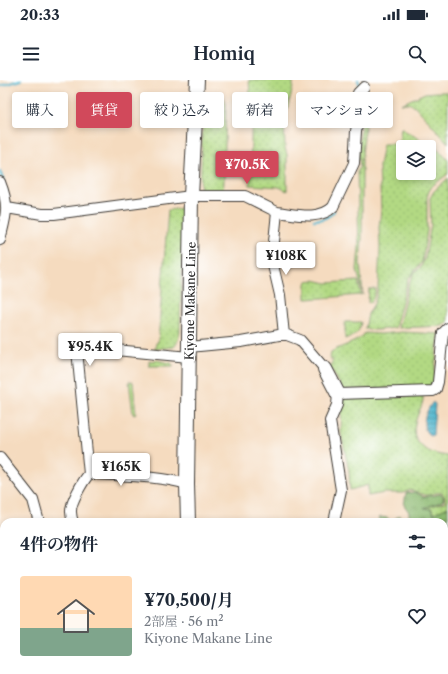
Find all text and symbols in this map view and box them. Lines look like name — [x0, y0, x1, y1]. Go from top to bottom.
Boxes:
text: 20:33 — [20, 5, 60, 24]
icon: menu — [20, 43, 42, 65]
text: Homiq — [193, 43, 255, 65]
icon: search — [406, 43, 428, 65]
chip: 購入 — [12, 92, 68, 128]
chip: 賃貸 — [76, 92, 132, 128]
chip: 絞り込み — [140, 92, 224, 128]
chip: 新着 — [232, 92, 288, 128]
chip: マンション — [296, 92, 393, 128]
map controls — [396, 140, 436, 180]
button: layers — [396, 140, 436, 180]
pin: ¥70.5K — [214, 151, 280, 185]
text: ¥70.5K — [225, 156, 269, 172]
street label: Kiyone Makane Line — [181, 241, 199, 360]
pin: ¥108K — [258, 242, 314, 276]
text: ¥108K — [265, 247, 307, 263]
pin: ¥95.4K — [57, 333, 123, 367]
text: ¥95.4K — [67, 338, 113, 354]
pin: ¥165K — [93, 453, 149, 487]
text: ¥165K — [101, 458, 141, 474]
icon: filters — [406, 531, 428, 553]
text: 4件の物件 — [20, 534, 98, 554]
text: ¥70,500/月 — [144, 590, 234, 610]
icon: home — [52, 592, 100, 640]
icon: heart — [406, 605, 428, 627]
text: 2部屋 · 56 m² — [144, 613, 224, 629]
text: Kiyone Makane Line — [144, 630, 272, 646]

